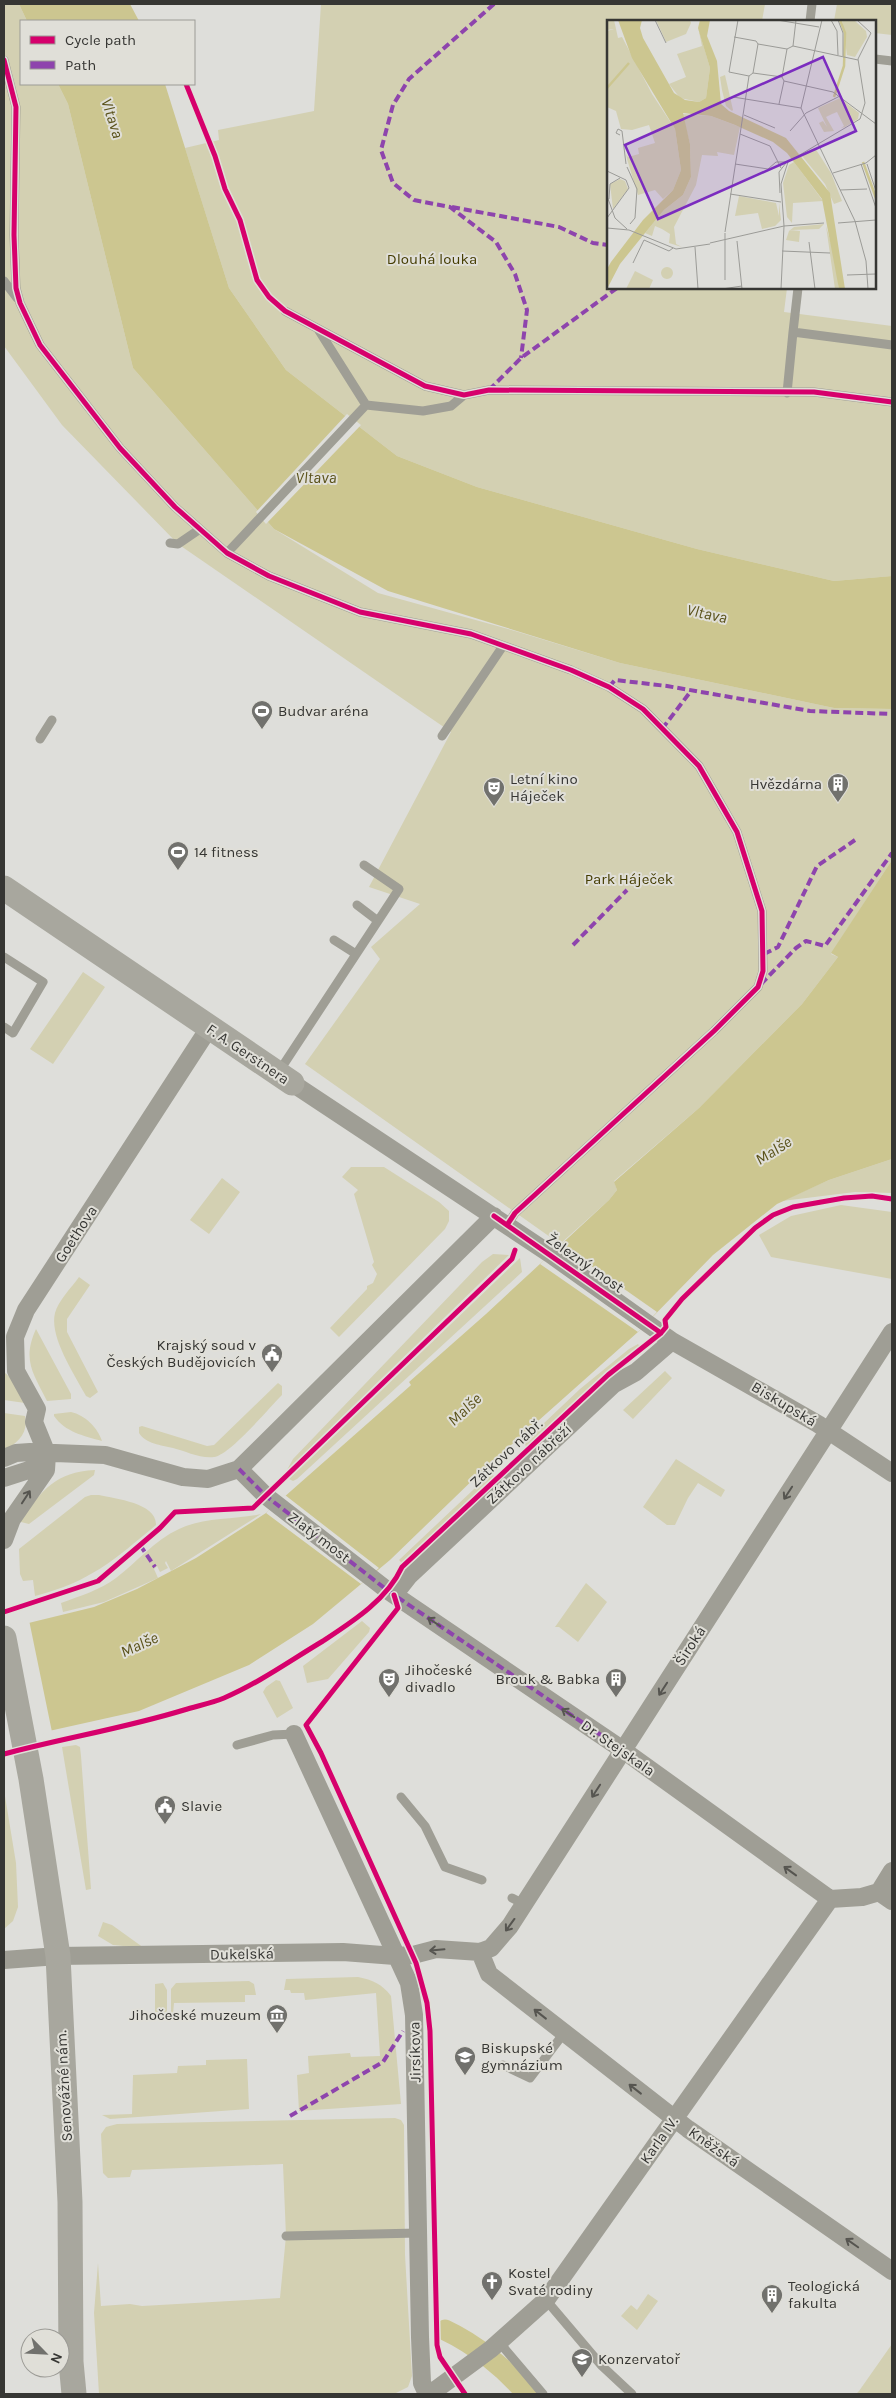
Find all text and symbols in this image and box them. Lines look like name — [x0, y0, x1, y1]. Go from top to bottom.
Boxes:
legend — [20, 20, 195, 85]
inset map — [607, 20, 876, 289]
text: Cycle path — [65, 31, 136, 49]
text: Path — [65, 56, 96, 74]
water label: Vltava — [97, 96, 128, 141]
park label: Dlouhá louka — [387, 250, 477, 268]
water label: Vltava — [296, 468, 336, 487]
water label: Vltava — [685, 600, 729, 627]
sports icon: Budvar aréna — [250, 699, 274, 730]
place label: Budvar aréna — [278, 702, 369, 720]
place label: Letní kino Háječek — [510, 770, 578, 805]
building icon: Hvězdárna — [826, 772, 850, 803]
place label: Hvězdárna — [750, 775, 822, 793]
theatre icon: Letní kino Háječek — [482, 776, 506, 807]
sports icon: 14 fitness — [166, 840, 190, 871]
place label: 14 fitness — [194, 843, 259, 861]
park label: Park Háječek — [585, 870, 673, 888]
street label: F. A. Gerstnera — [203, 1020, 293, 1088]
water label: Malše — [752, 1132, 795, 1169]
street label: Goethova — [51, 1202, 101, 1266]
street label: Železný most — [543, 1230, 628, 1297]
place label: Krajský soud v Českých Budějovicích — [107, 1336, 256, 1371]
public building icon: Krajský soud v Českých Budějovicích — [260, 1342, 284, 1373]
street label: Biskupská — [748, 1378, 820, 1430]
water label: Malše — [443, 1389, 486, 1430]
street label: Zátkovo nábř. — [466, 1414, 546, 1491]
street label: Zátkovo nábřeží — [483, 1420, 576, 1508]
one-way arrow — [783, 1486, 794, 1500]
one-way arrow — [21, 1491, 31, 1505]
street label: Zlatý most — [284, 1508, 354, 1566]
one-way arrow — [427, 1617, 441, 1627]
street label: Široká — [671, 1623, 709, 1669]
water label: Malše — [117, 1628, 162, 1661]
place label: Jihočeské divadlo — [405, 1661, 472, 1696]
theatre icon: Jihočeské divadlo — [377, 1667, 401, 1698]
building icon: Brouk & Babka — [604, 1667, 628, 1698]
place label: Brouk & Babka — [496, 1670, 600, 1688]
one-way arrow — [657, 1681, 667, 1695]
one-way arrow — [561, 1708, 575, 1718]
street label: Dr. Stejskala — [578, 1716, 658, 1780]
one-way arrow — [591, 1783, 601, 1797]
public building icon: Slavie — [153, 1794, 177, 1825]
place label: Slavie — [181, 1797, 222, 1815]
one-way arrow — [783, 1866, 797, 1876]
one-way arrow — [505, 1918, 515, 1932]
street label: Dukelská — [210, 1944, 274, 1964]
one-way arrow — [430, 1945, 446, 1954]
museum icon: Jihočeské muzeum — [265, 2003, 289, 2034]
place label: Jihočeské muzeum — [129, 2006, 261, 2024]
one-way arrow — [534, 2008, 547, 2019]
street label: Jirsíkova — [405, 2021, 425, 2083]
street label: Senovážné nám. — [52, 2030, 76, 2142]
place label: Biskupské gymnázium — [481, 2039, 563, 2074]
school or university icon: Biskupské gymnázium — [453, 2045, 477, 2076]
one-way arrow — [629, 2083, 642, 2094]
street label: Karla IV. — [636, 2112, 682, 2167]
street label: Kněžská — [685, 2123, 743, 2171]
one-way arrow — [845, 2238, 859, 2248]
place label: Kostel Svaté rodiny — [508, 2264, 593, 2299]
church icon: Kostel Svaté rodiny — [480, 2270, 504, 2301]
place label: Teologická fakulta — [788, 2277, 860, 2312]
building icon: Teologická fakulta — [760, 2283, 784, 2314]
north arrow — [20, 2328, 70, 2378]
school or university icon: Konzervatoř — [570, 2347, 594, 2378]
text: N — [47, 2350, 66, 2366]
place label: Konzervatoř — [598, 2350, 680, 2368]

